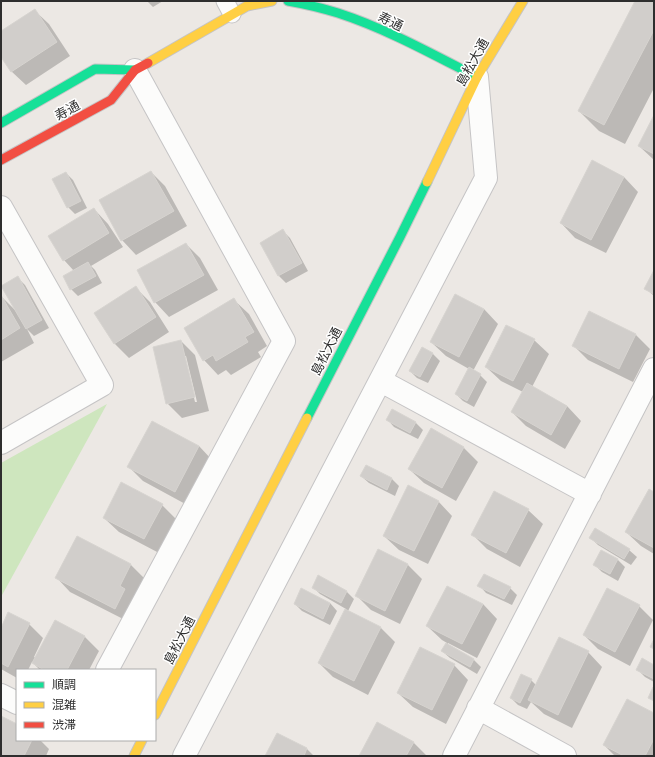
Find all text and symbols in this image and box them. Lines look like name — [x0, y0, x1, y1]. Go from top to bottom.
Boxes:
street label: 寿通 — [376, 8, 406, 34]
street label: 島松大通 — [452, 35, 492, 89]
street label: 寿通 — [52, 97, 82, 123]
street label: 島松大通 — [307, 324, 345, 378]
street label: 島松大通 — [160, 613, 198, 667]
legend — [16, 669, 156, 741]
text: 順調 — [52, 677, 76, 692]
text: 混雑 — [52, 697, 76, 712]
text: 渋滞 — [52, 717, 76, 732]

